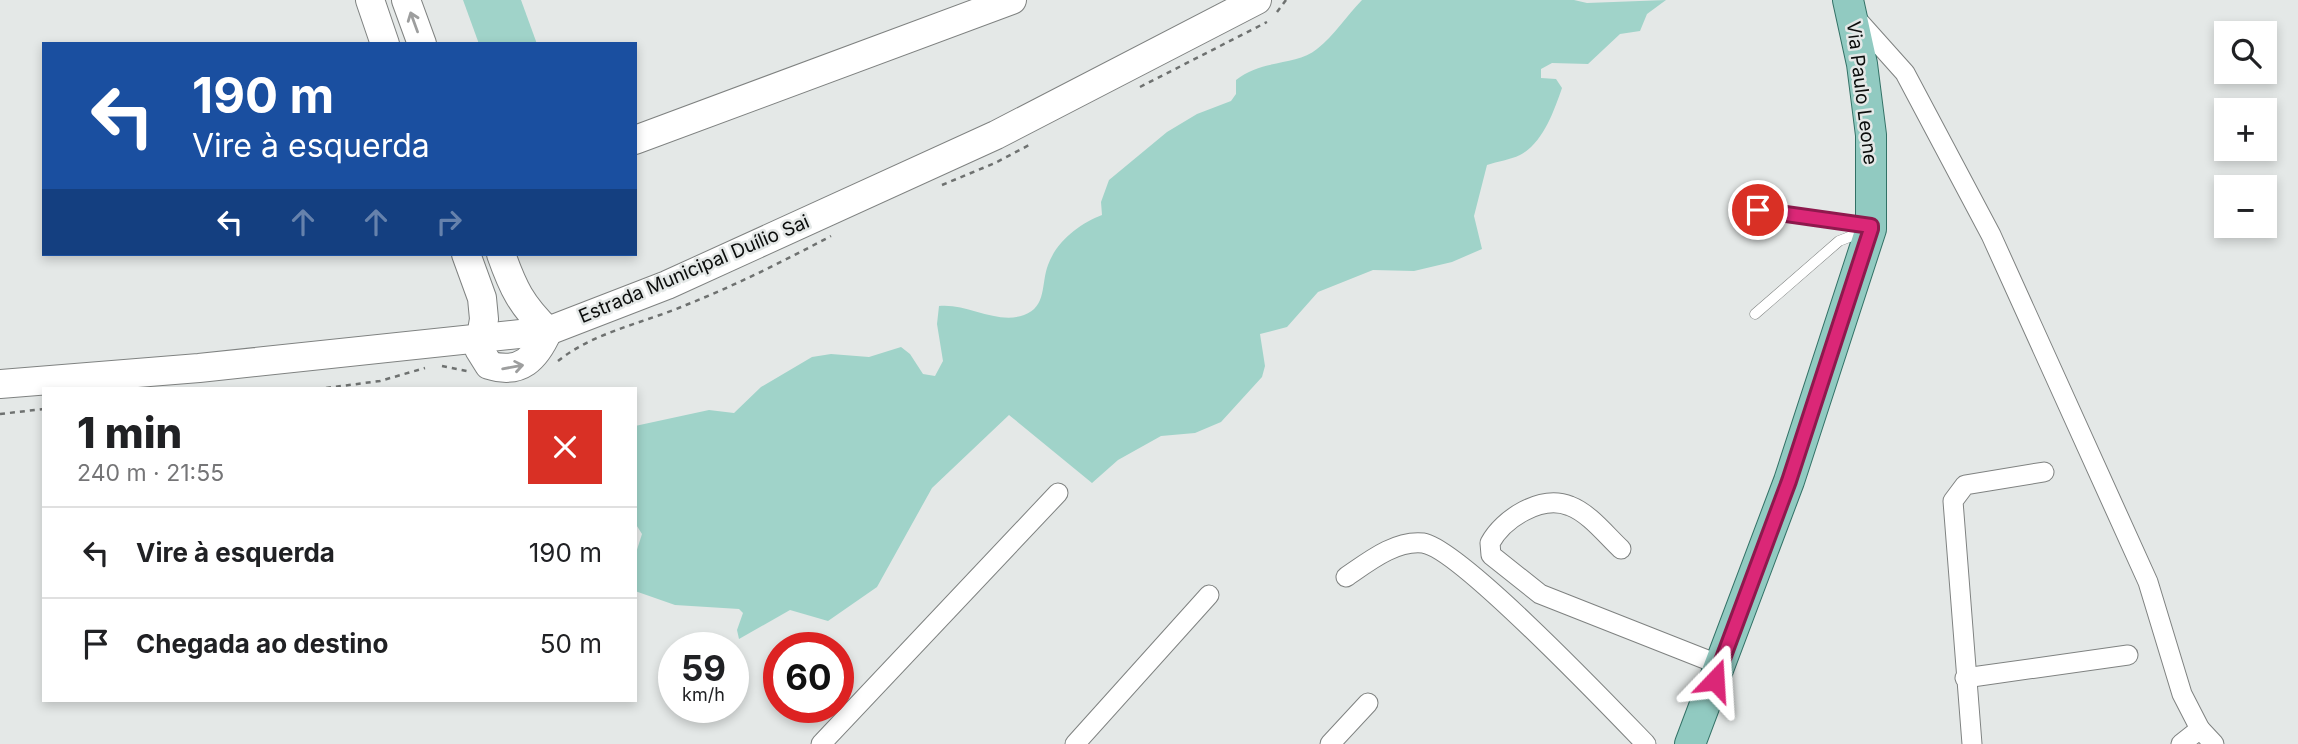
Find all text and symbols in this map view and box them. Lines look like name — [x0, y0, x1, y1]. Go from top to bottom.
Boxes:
one-way arrow — [407, 11, 419, 33]
street label: Via Paulo Leone — [1842, 20, 1882, 166]
map controls — [2214, 21, 2277, 238]
button: search — [2214, 21, 2277, 84]
text: 190 m — [192, 66, 334, 125]
icon: left — [77, 70, 168, 161]
button: + — [2214, 98, 2277, 161]
text: Vire à esquerda — [192, 126, 430, 165]
button: − — [2214, 175, 2277, 238]
pin — [1728, 180, 1788, 240]
icon: arrive — [1739, 191, 1777, 229]
icon: left — [211, 203, 249, 241]
icon: ahead — [284, 203, 322, 241]
icon: ahead — [357, 203, 395, 241]
icon: right — [430, 203, 468, 241]
street label: Estrada Municipal Duílio Sai — [575, 210, 813, 328]
one-way arrow — [501, 360, 524, 373]
text: 1 min — [77, 407, 182, 458]
button: close — [528, 410, 602, 484]
text: 240 m · 21:55 — [77, 459, 224, 487]
icon: left — [77, 534, 115, 572]
text: Vire à esquerda — [136, 537, 335, 568]
text: 190 m — [529, 537, 602, 568]
icon: arrive — [77, 625, 115, 663]
text: Chegada ao destino — [136, 628, 388, 659]
text: 50 m — [540, 628, 602, 659]
speed limit sign: 60 — [763, 632, 854, 723]
position arrow — [1678, 643, 1752, 717]
text: 59 — [681, 647, 726, 689]
text: km/h — [682, 684, 725, 705]

